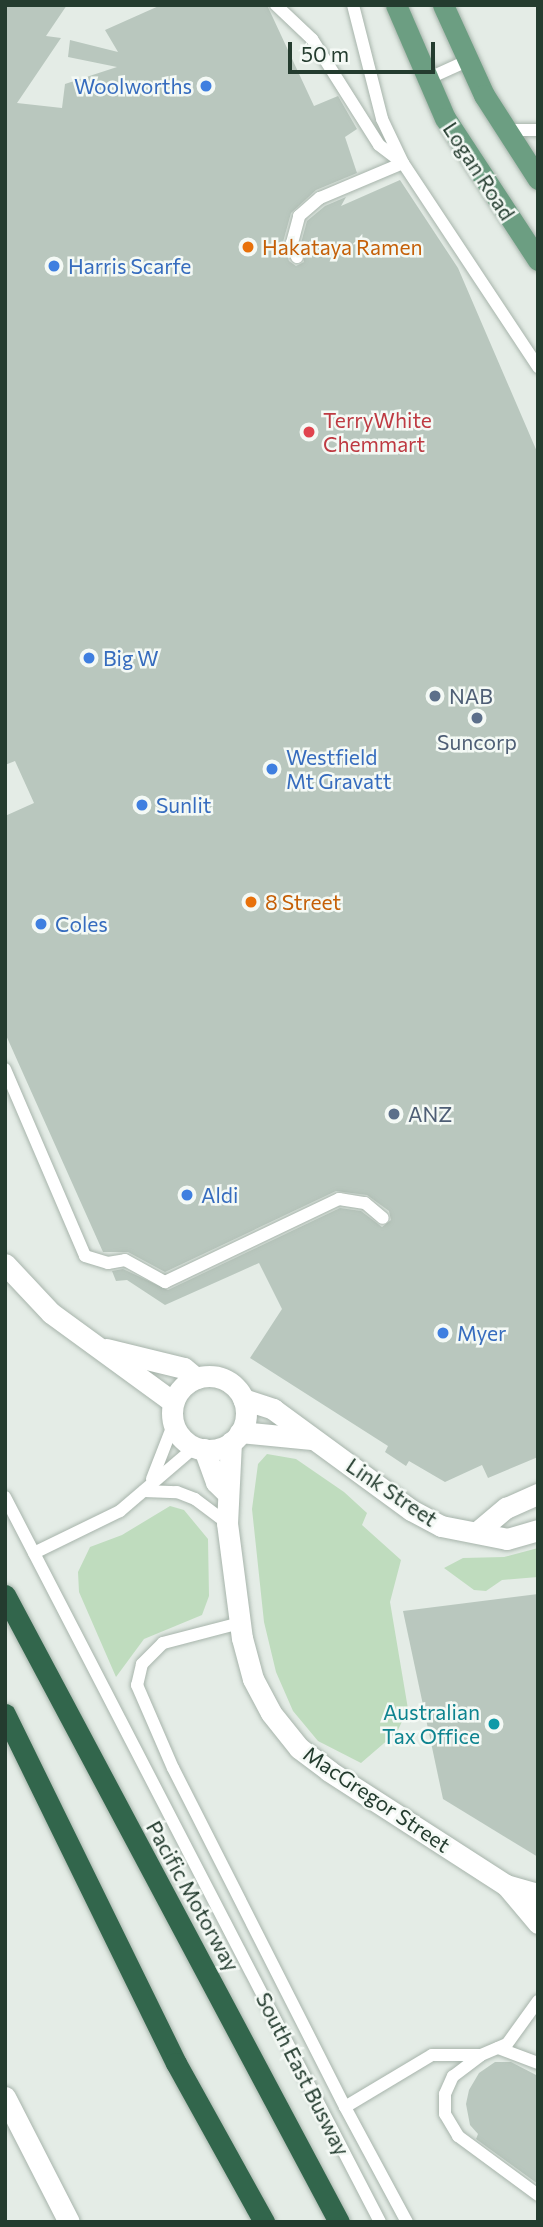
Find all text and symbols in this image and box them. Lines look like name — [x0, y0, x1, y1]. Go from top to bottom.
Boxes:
scale bar — [291, 28, 438, 72]
text: 50 m — [301, 41, 349, 66]
place label: Woolworths — [74, 73, 192, 99]
marker: Woolworths — [198, 78, 214, 94]
street label: Logan Road — [438, 117, 520, 225]
place label: Hakataya Ramen — [262, 234, 423, 260]
marker: Hakataya Ramen — [240, 239, 256, 255]
place label: Harris Scarfe — [68, 253, 191, 279]
marker: Harris Scarfe — [46, 258, 62, 274]
place label: TerryWhite Chemmart — [323, 407, 432, 457]
marker: TerryWhite Chemmart — [301, 424, 317, 440]
place label: Big W — [103, 645, 159, 671]
marker: Big W — [81, 650, 97, 666]
place label: NAB — [449, 683, 493, 709]
marker: NAB — [427, 688, 443, 704]
marker: Suncorp — [469, 710, 485, 726]
place label: Suncorp — [437, 729, 517, 755]
place label: Westfield Mt Gravatt — [286, 744, 391, 794]
marker: Westfield Mt Gravatt — [264, 761, 280, 777]
place label: Sunlit — [156, 792, 211, 818]
marker: Sunlit — [134, 797, 150, 813]
place label: 8 Street — [265, 889, 341, 915]
marker: 8 Street — [243, 894, 259, 910]
place label: Coles — [55, 911, 108, 937]
marker: Coles — [33, 916, 49, 932]
place label: ANZ — [408, 1101, 452, 1127]
marker: ANZ — [386, 1106, 402, 1122]
place label: Aldi — [201, 1182, 238, 1208]
marker: Aldi — [179, 1187, 195, 1203]
place label: Myer — [457, 1320, 506, 1346]
marker: Myer — [435, 1325, 451, 1341]
street label: Link Street — [342, 1452, 442, 1532]
place label: Australian Tax Office — [382, 1699, 480, 1749]
marker: Australian Tax Office — [486, 1716, 502, 1732]
street label: MacGregor Street — [299, 1741, 455, 1857]
street label: Pacific Motorway — [141, 1816, 245, 1976]
street label: South East Busway — [251, 1988, 355, 2160]

